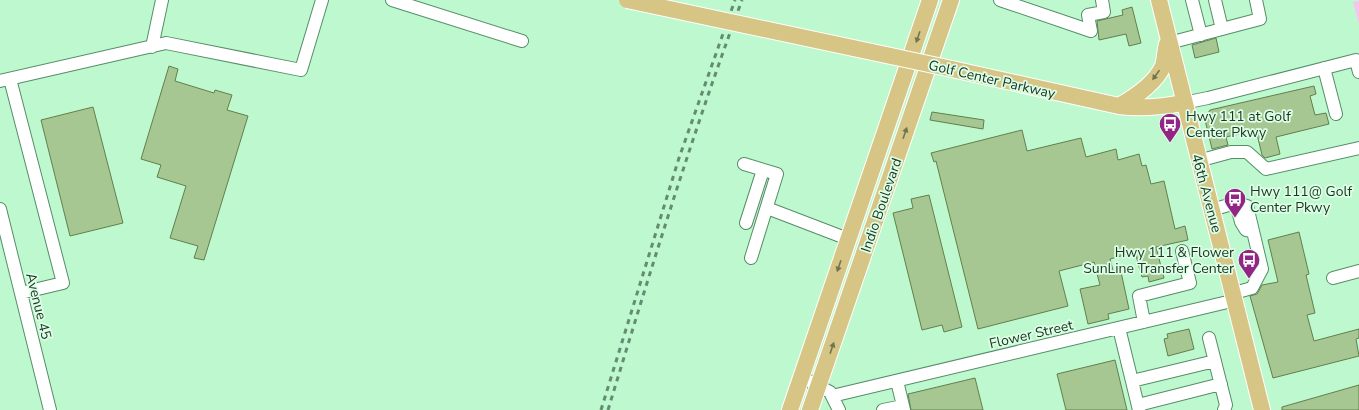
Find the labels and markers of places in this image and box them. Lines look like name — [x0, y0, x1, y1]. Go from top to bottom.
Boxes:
place label: Hwy 111 at Golf Center Pkwy — [1186, 107, 1291, 142]
bus stop icon: Hwy 111 at Golf Center Pkwy — [1157, 111, 1183, 144]
place label: Hwy 111@ Golf Center Pkwy — [1250, 182, 1353, 217]
bus stop icon: Hwy 111@ Golf Center Pkwy — [1222, 186, 1248, 219]
place label: Hwy 111 & Flower SunLine Transfer Center — [1083, 243, 1234, 278]
bus stop icon: Hwy 111 & Flower SunLine Transfer Center — [1236, 247, 1262, 280]

